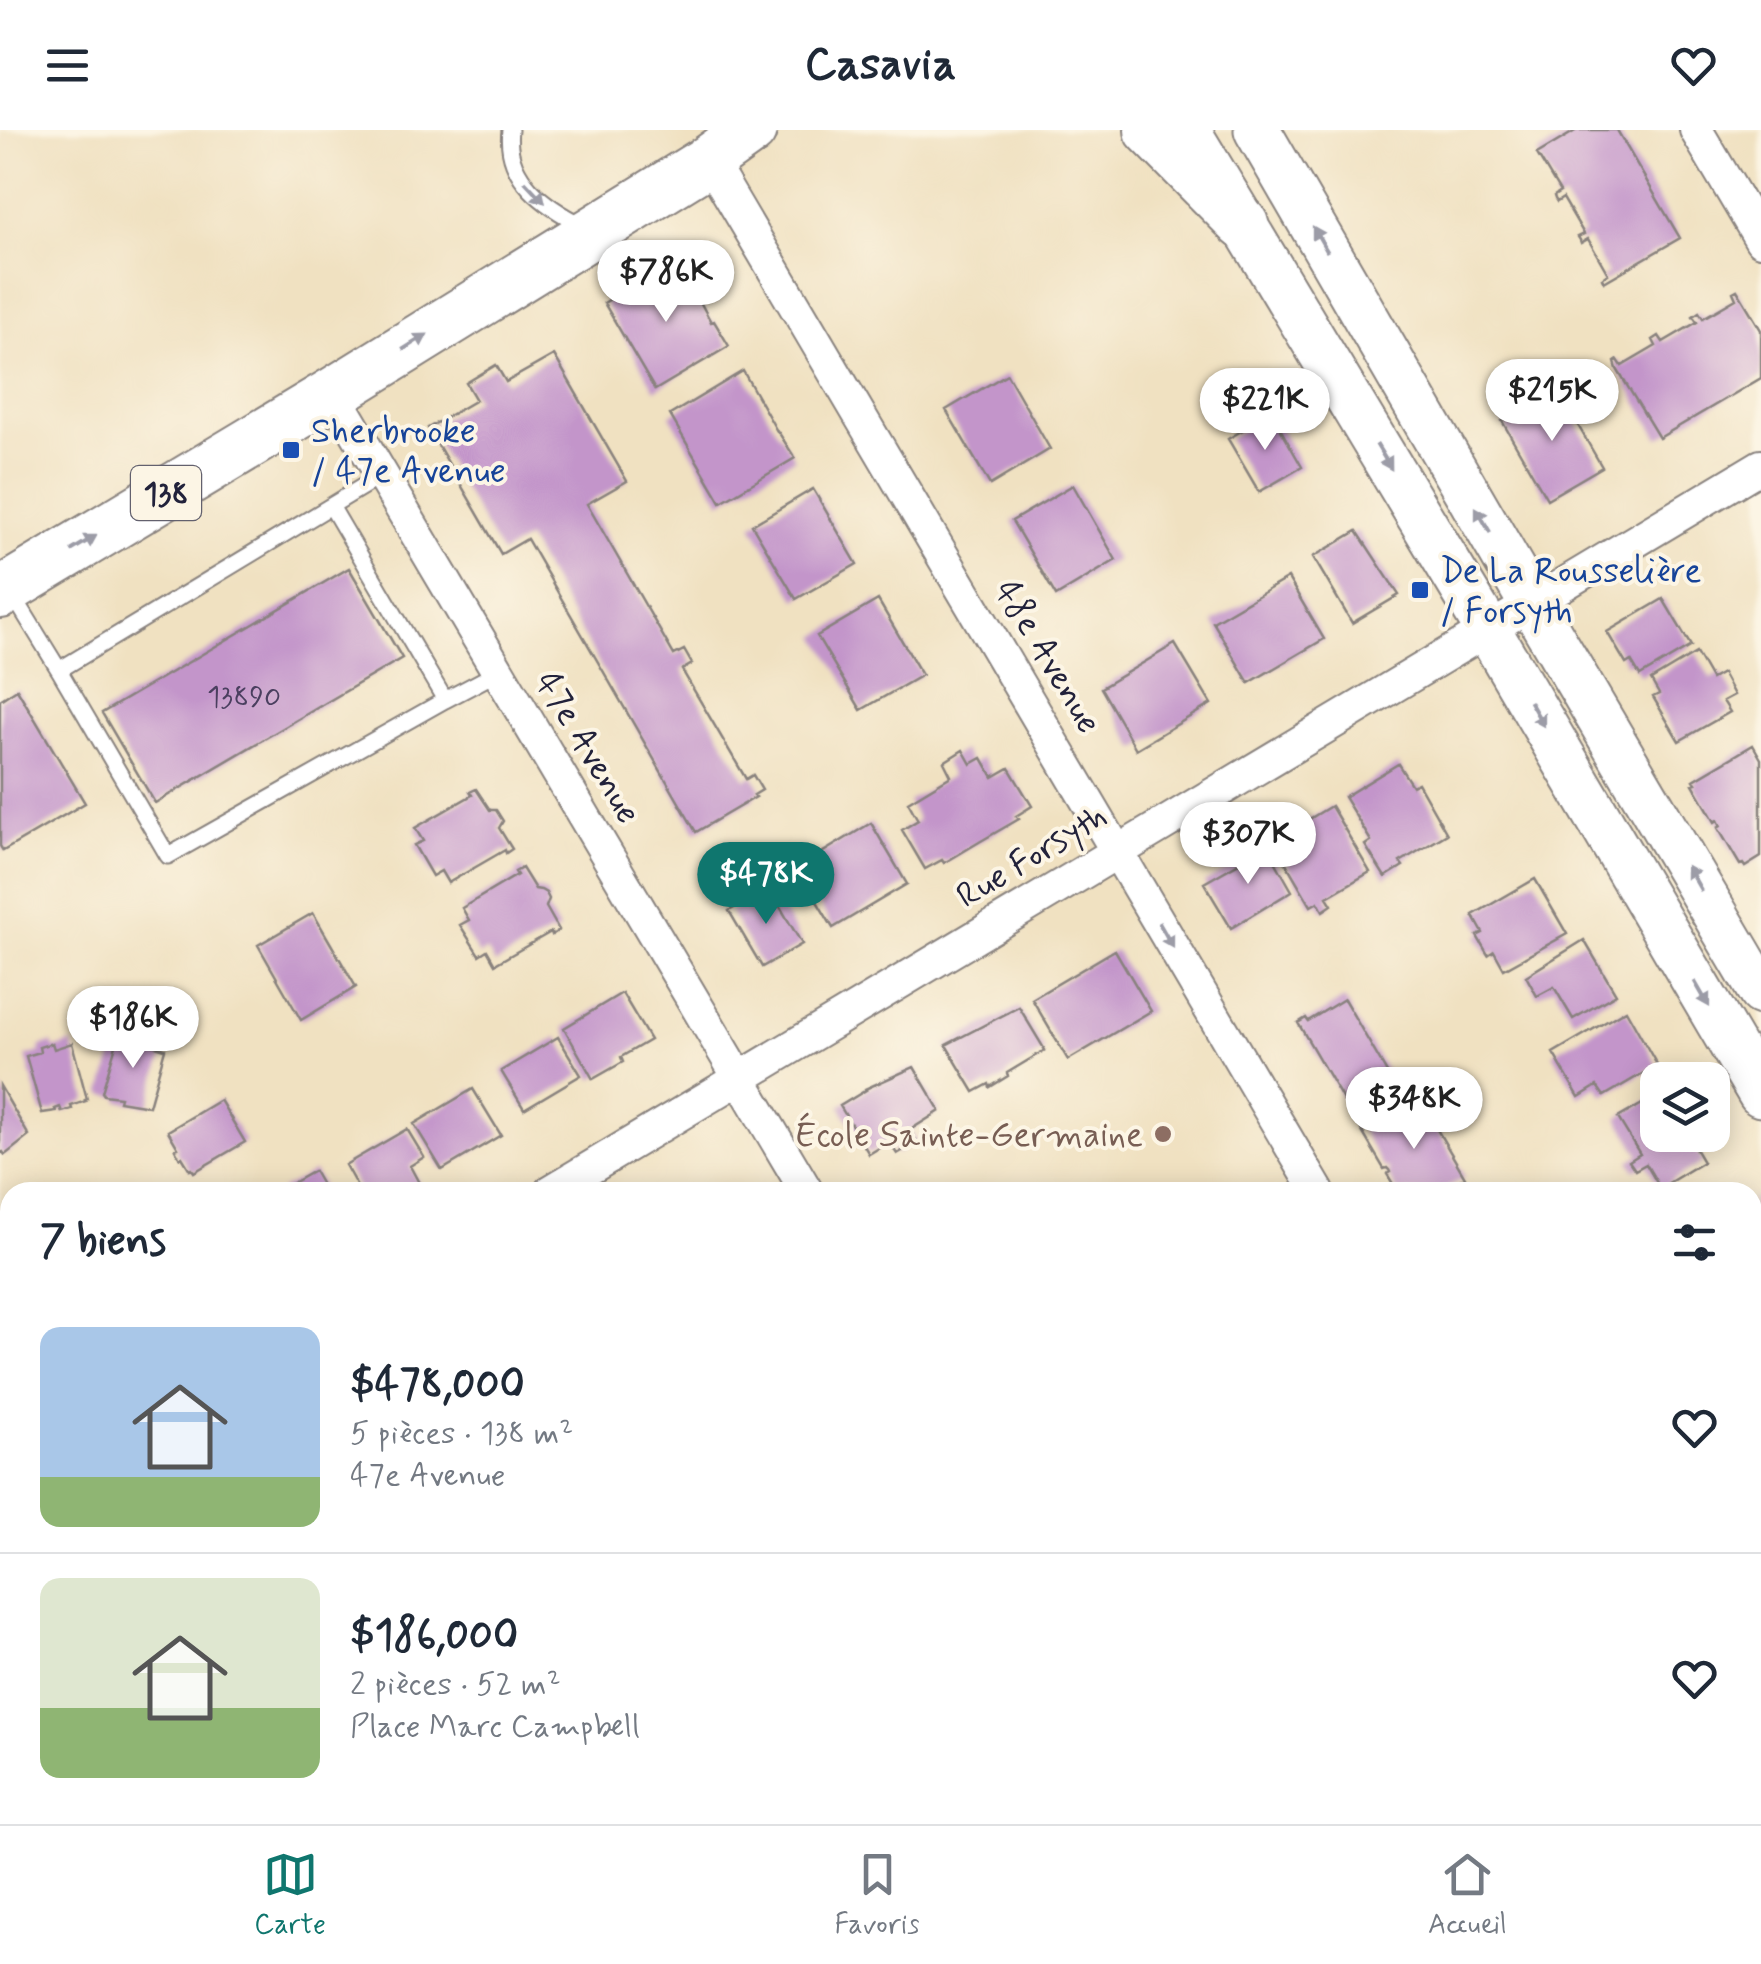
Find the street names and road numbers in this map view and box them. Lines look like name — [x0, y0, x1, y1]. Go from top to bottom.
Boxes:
road number: 138 — [131, 466, 201, 520]
street label: 48e Avenue — [983, 572, 1111, 742]
street label: 47e Avenue — [524, 663, 651, 833]
street label: Rue Forsyth — [948, 794, 1116, 920]

